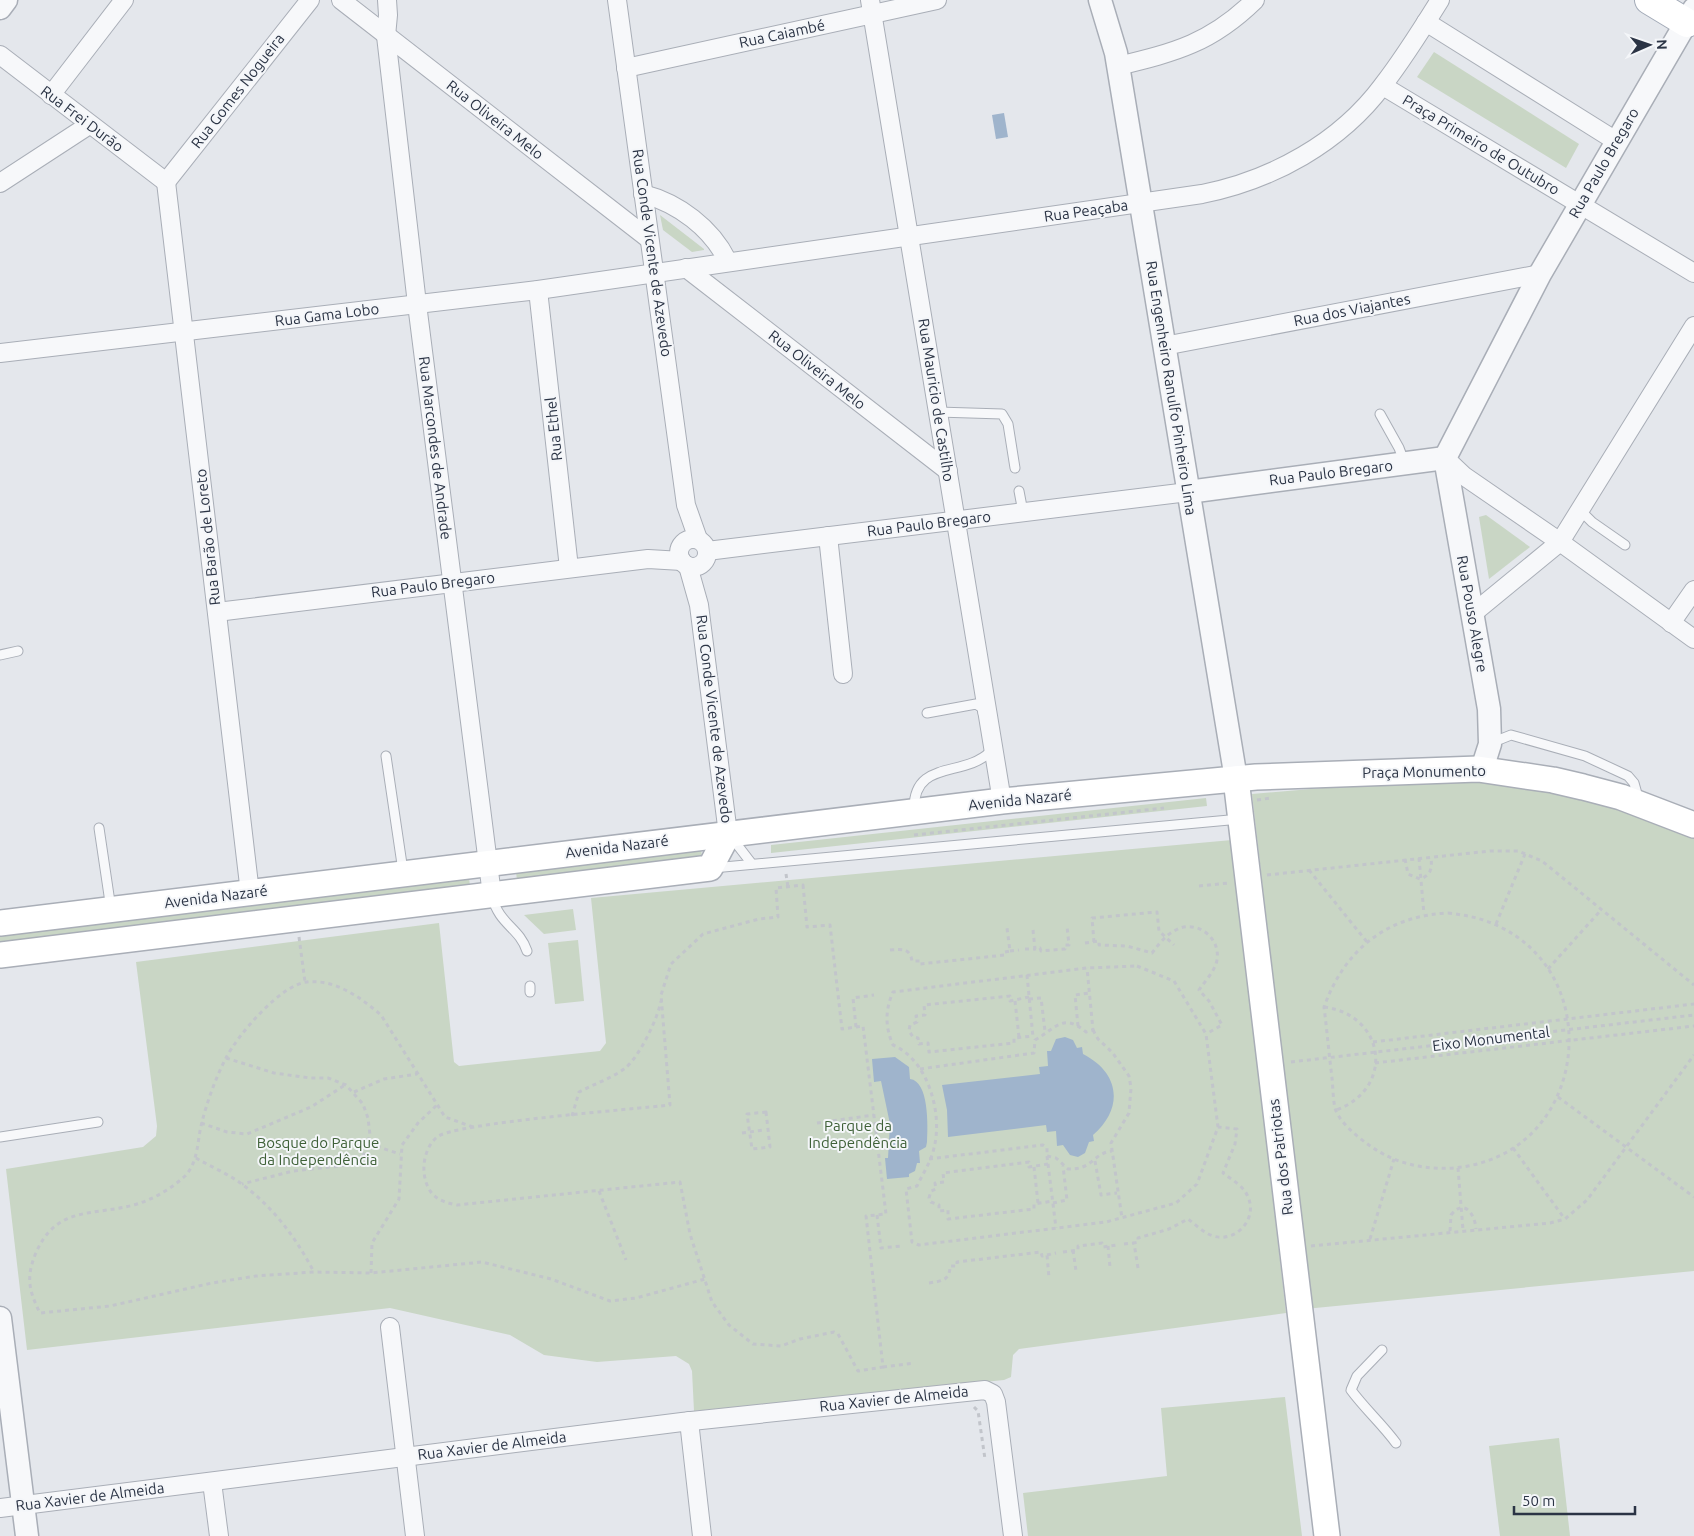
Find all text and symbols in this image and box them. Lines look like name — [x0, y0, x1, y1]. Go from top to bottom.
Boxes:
street label: Rua Caiambé — [737, 16, 826, 51]
north arrow — [1624, 20, 1674, 70]
street label: Rua Gomes Nogueira — [188, 30, 288, 151]
text: N — [1654, 39, 1670, 50]
street label: Rua Oliveira Melo — [443, 76, 547, 163]
street label: Rua Frei Durão — [38, 82, 127, 155]
street label: Praça Primeiro de Outubro — [1400, 91, 1563, 198]
street label: Rua Paulo Bregaro — [1565, 105, 1642, 221]
street label: Rua Conde Vicente de Azevedo — [629, 148, 676, 358]
street label: Rua Peaçaba — [1043, 196, 1129, 225]
street label: Rua Engenheiro Ranulfo Pinheiro Lima — [1143, 259, 1200, 516]
street label: Rua dos Viajantes — [1292, 290, 1412, 329]
street label: Rua Gama Lobo — [274, 300, 380, 329]
street label: Rua Mauricio de Castilho — [915, 317, 958, 483]
street label: Rua Oliveira Melo — [765, 326, 869, 413]
street label: Rua Marcondes de Andrade — [416, 355, 455, 541]
street label: Rua Ethel — [542, 396, 565, 462]
street label: Rua Paulo Bregaro — [1268, 456, 1394, 489]
street label: Rua Barão de Loreto — [192, 468, 223, 606]
street label: Rua Paulo Bregaro — [866, 507, 992, 540]
street label: Rua Pouso Alegre — [1454, 554, 1491, 674]
street label: Rua Paulo Bregaro — [370, 568, 496, 601]
street label: Rua Conde Vicente de Azevedo — [693, 614, 736, 824]
street label: Praça Monumento — [1362, 762, 1486, 781]
street label: Avenida Nazaré — [967, 786, 1073, 813]
street label: Avenida Nazaré — [564, 832, 670, 861]
street label: Avenida Nazaré — [163, 882, 269, 911]
street label: Eixo Monumental — [1431, 1023, 1551, 1054]
street label: Rua dos Patriotas — [1265, 1098, 1296, 1216]
park label: Parque da Independência — [808, 1117, 908, 1151]
park label: Bosque do Parque da Independência — [257, 1134, 379, 1168]
street label: Rua Xavier de Almeida — [819, 1382, 969, 1415]
street label: Rua Xavier de Almeida — [417, 1428, 567, 1463]
street label: Rua Xavier de Almeida — [15, 1479, 165, 1514]
scale bar — [1514, 1484, 1635, 1516]
text: 50 m — [1522, 1492, 1555, 1509]

